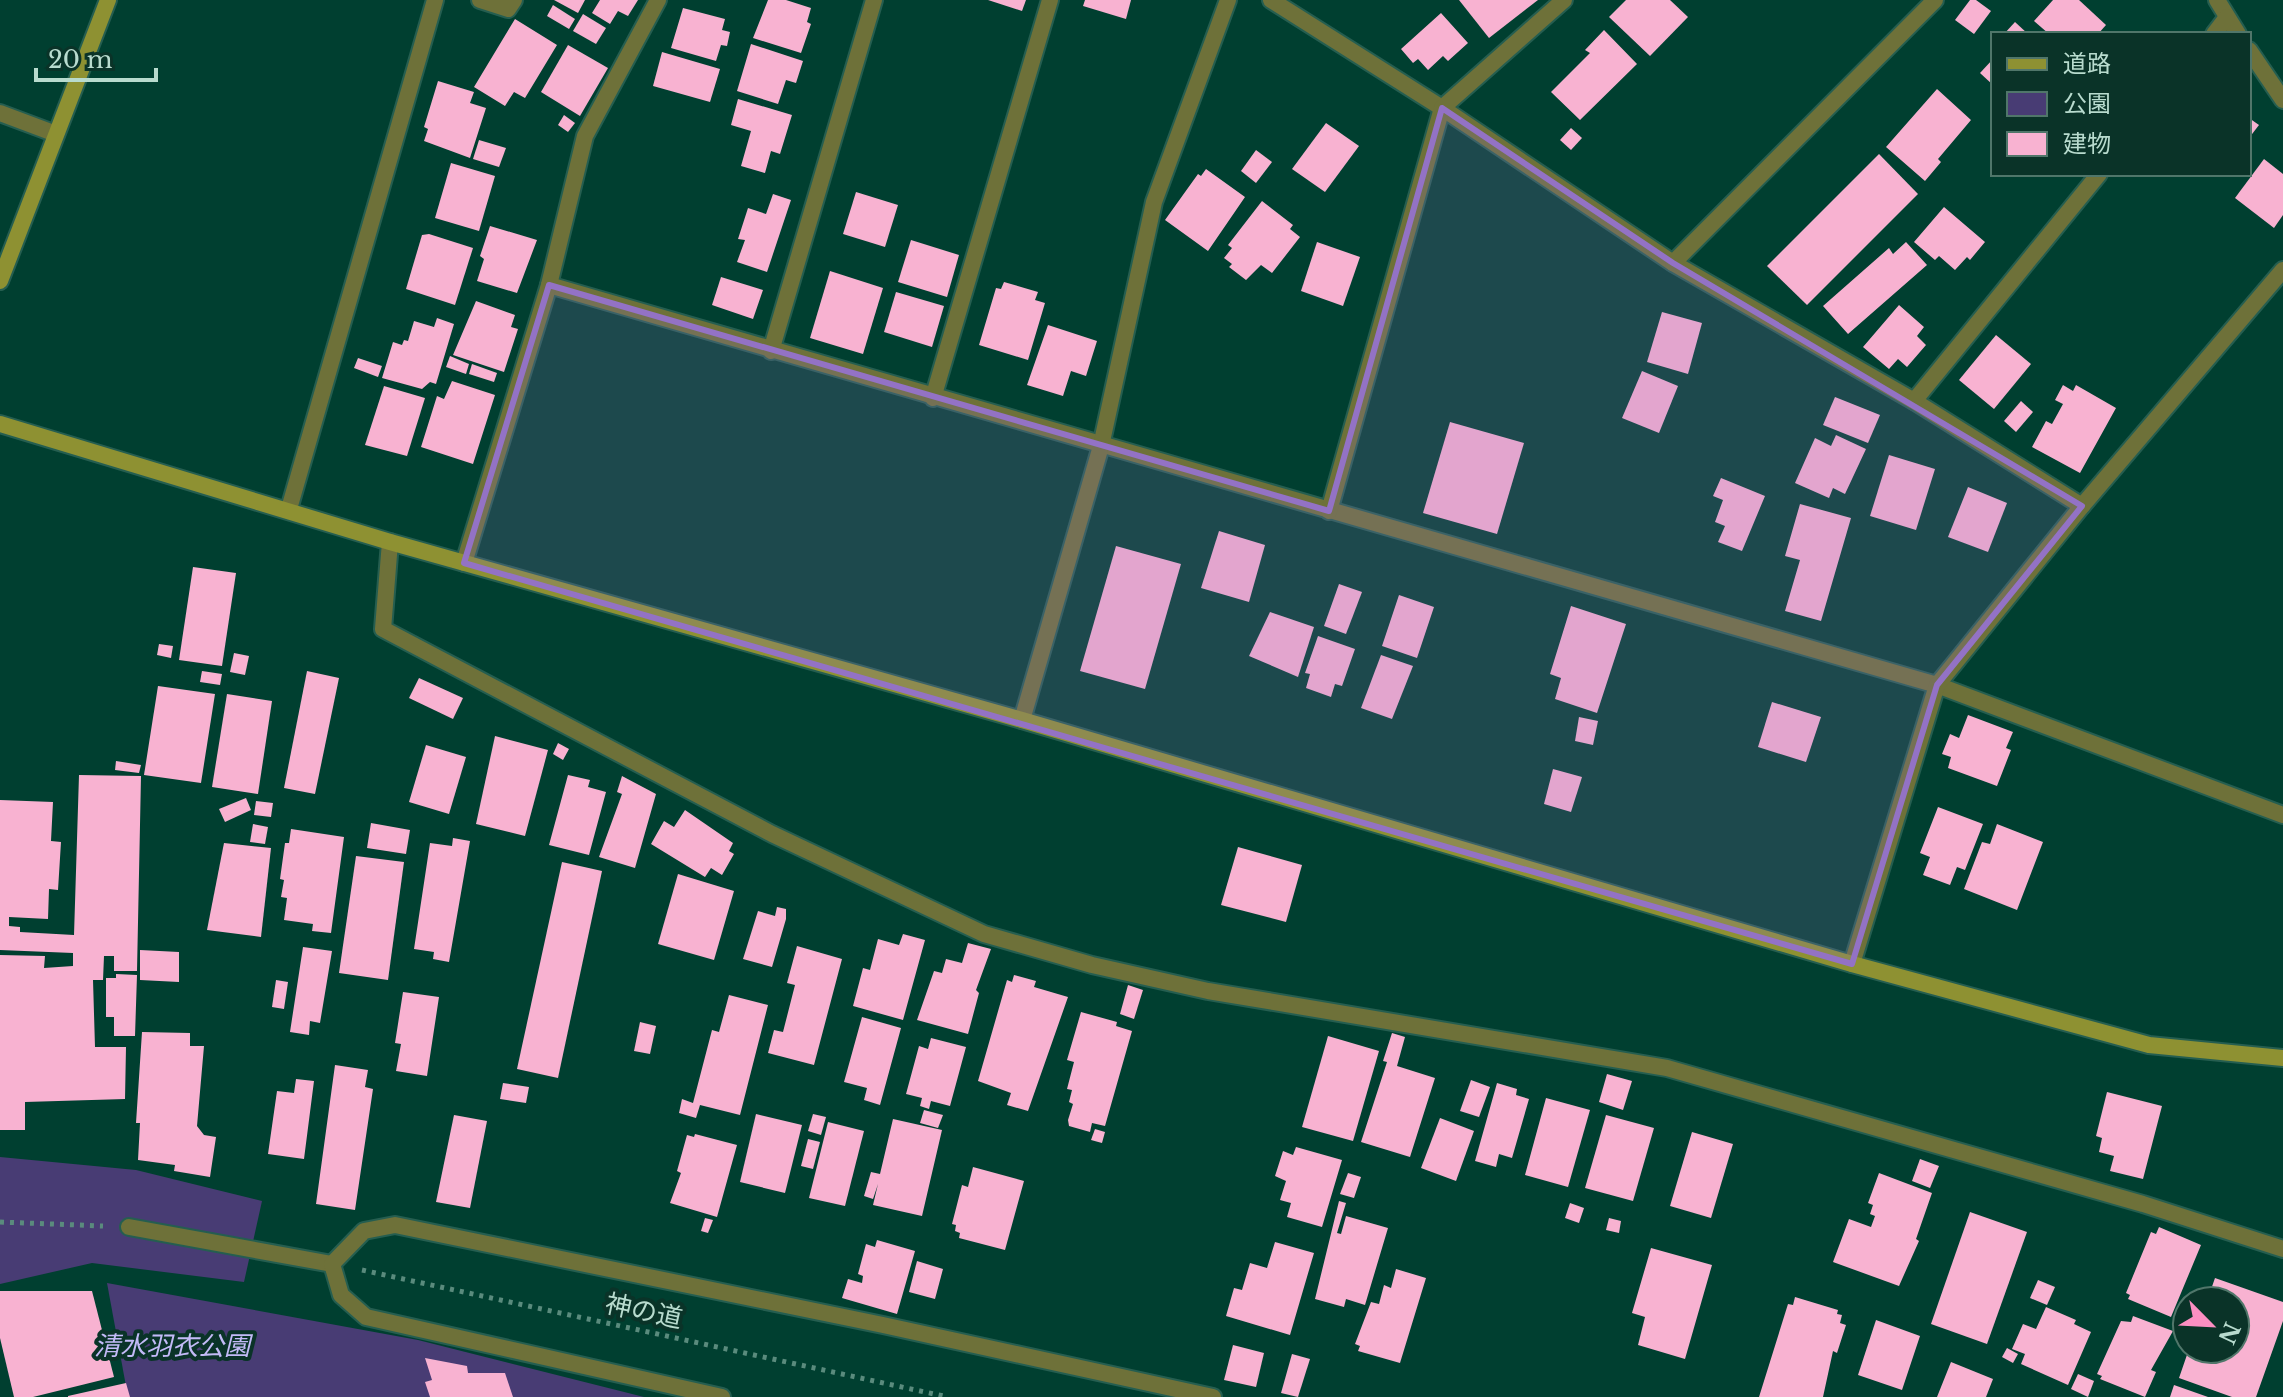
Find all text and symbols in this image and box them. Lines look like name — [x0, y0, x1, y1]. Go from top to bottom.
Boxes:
scale bar — [36, 32, 156, 82]
legend — [1991, 32, 2251, 176]
text: 20 m — [48, 45, 113, 74]
text: 道路 — [2063, 49, 2111, 78]
text: 公園 — [2063, 89, 2111, 118]
text: 建物 — [2063, 129, 2111, 158]
north arrow — [2171, 1285, 2251, 1365]
street label: 神の道 — [603, 1287, 685, 1335]
text: N — [2212, 1318, 2245, 1348]
park label: 清水羽衣公園 — [94, 1330, 254, 1362]

